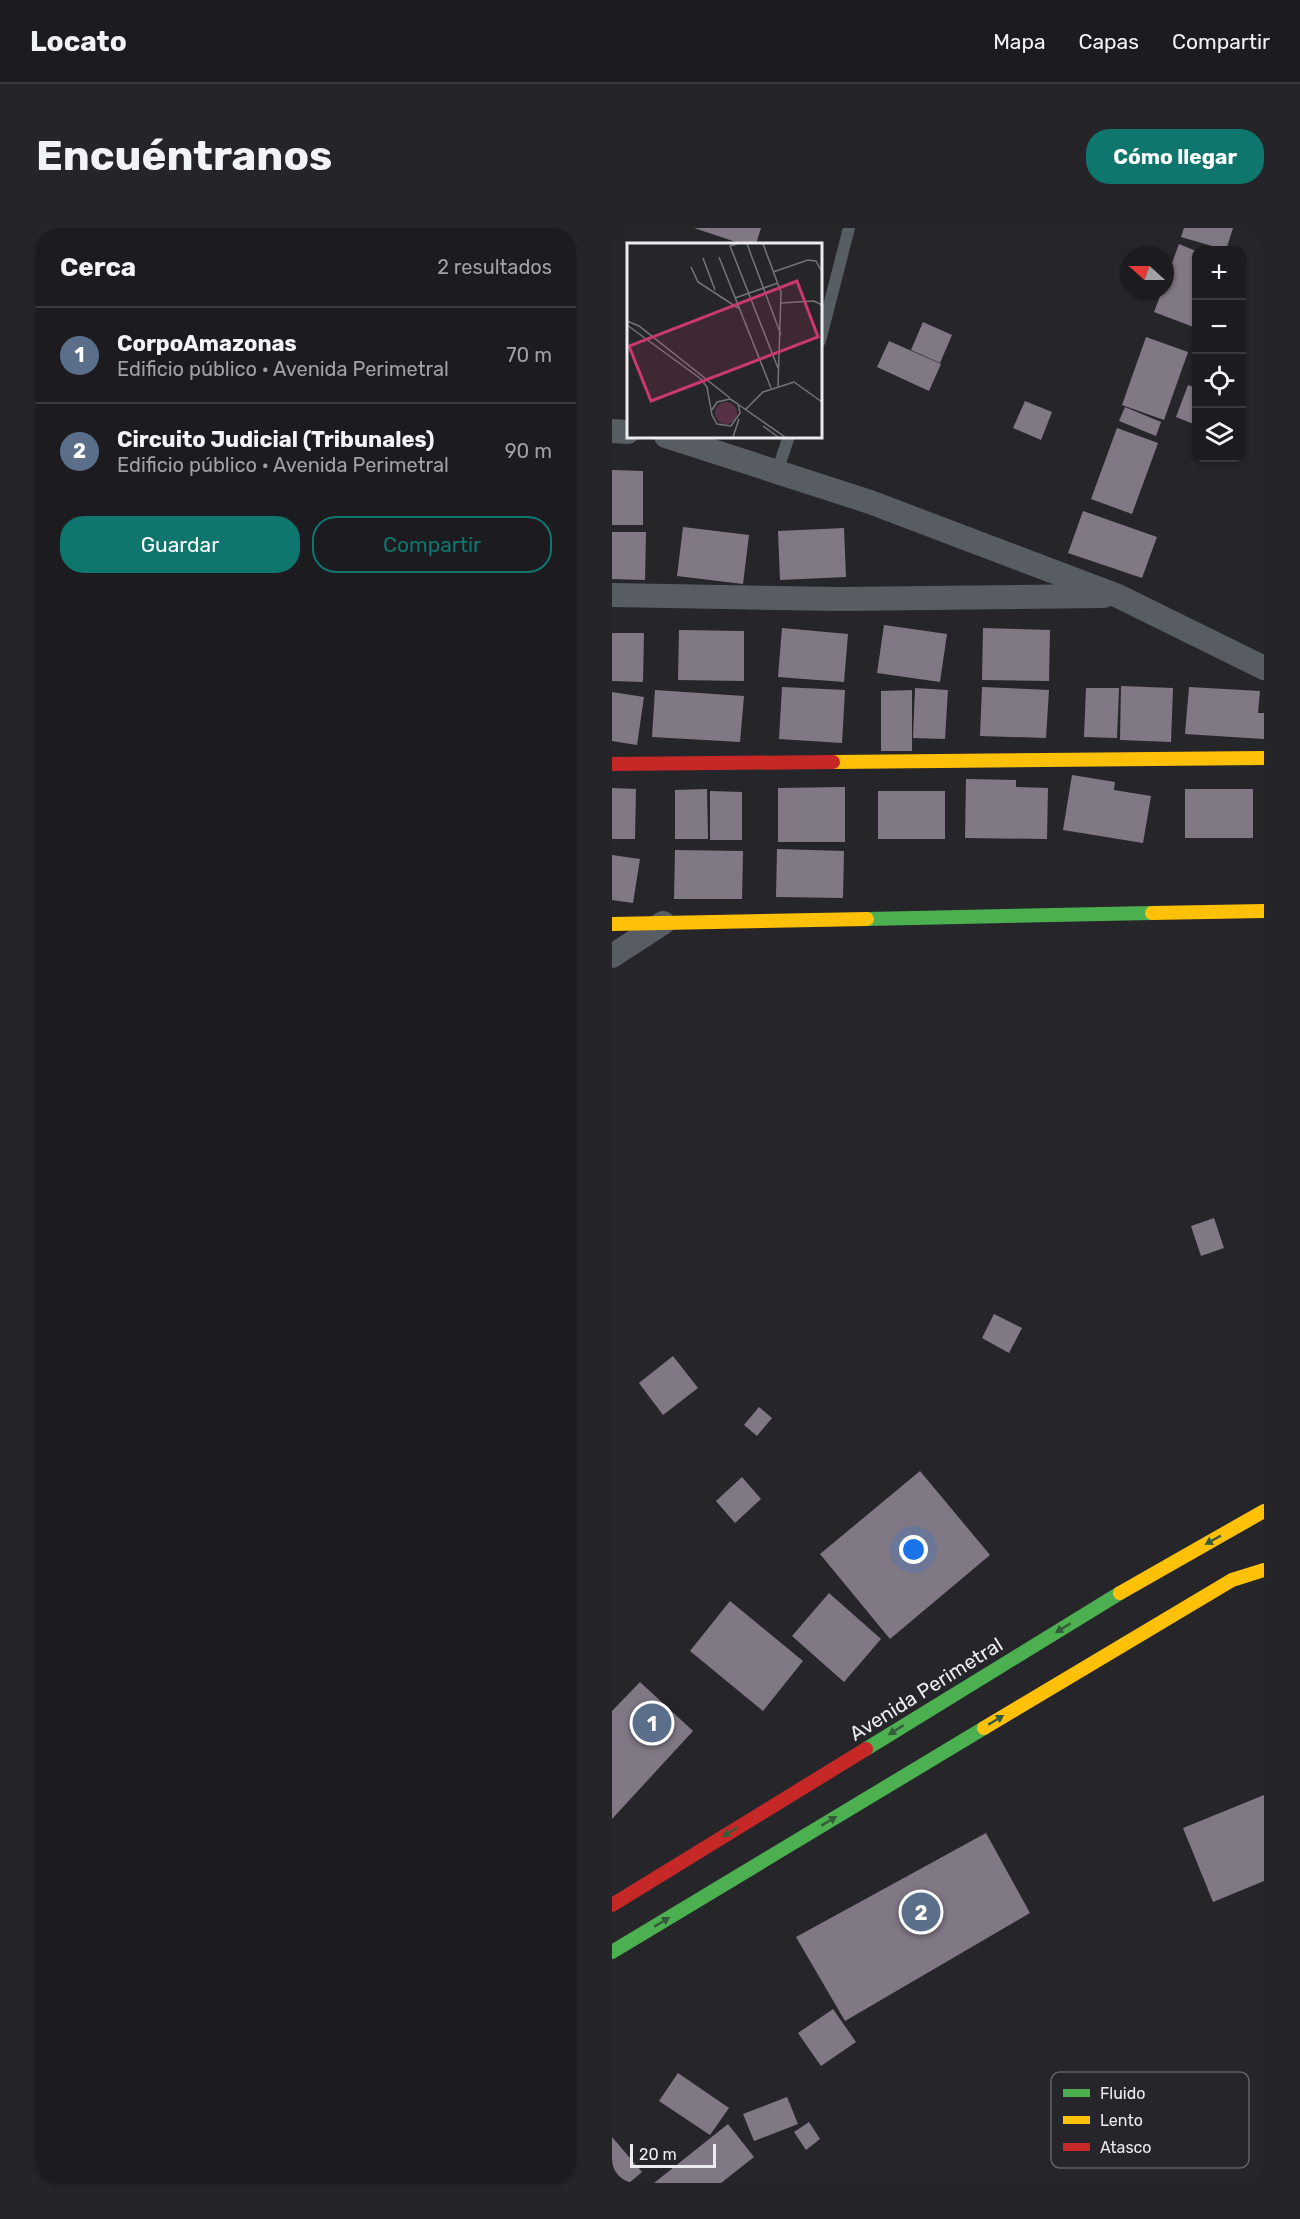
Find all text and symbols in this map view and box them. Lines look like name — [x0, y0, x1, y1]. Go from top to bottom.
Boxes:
text: Locato — [30, 25, 127, 58]
text: Mapa — [993, 29, 1046, 54]
text: Capas — [1079, 29, 1139, 54]
text: Compartir — [1172, 29, 1270, 54]
button: Cómo llegar — [1086, 129, 1264, 184]
text: Encuéntranos — [36, 131, 332, 181]
inset map — [627, 243, 822, 438]
north arrow — [1120, 246, 1174, 300]
map controls — [1192, 246, 1246, 462]
button: + — [1192, 246, 1246, 300]
text: Cerca — [60, 252, 136, 283]
text: 2 resultados — [437, 255, 552, 279]
button: − — [1192, 300, 1246, 354]
text: CorpoAmazonas — [117, 330, 297, 357]
text: 1 — [75, 343, 84, 367]
text: 70 m — [506, 343, 552, 367]
button: locate — [1192, 354, 1246, 408]
text: Edificio público · Avenida Perimetral — [117, 357, 449, 381]
button: layers — [1192, 408, 1246, 462]
text: Circuito Judicial (Tribunales) — [117, 426, 434, 453]
text: 2 — [73, 439, 86, 463]
text: 90 m — [505, 439, 552, 463]
text: Edificio público · Avenida Perimetral — [117, 453, 449, 477]
button: Guardar — [60, 516, 300, 573]
button: Compartir — [312, 516, 552, 573]
your location — [899, 1535, 928, 1564]
one-way arrow — [1204, 1535, 1221, 1545]
one-way arrow — [1054, 1622, 1071, 1633]
street label: Avenida Perimetral — [845, 1632, 1007, 1746]
pin: 1 — [632, 1700, 672, 1746]
one-way arrow — [988, 1715, 1004, 1726]
one-way arrow — [888, 1724, 905, 1735]
one-way arrow — [821, 1815, 837, 1826]
one-way arrow — [722, 1826, 738, 1837]
pin: 2 — [902, 1890, 940, 1934]
one-way arrow — [654, 1916, 670, 1927]
legend — [1051, 2072, 1249, 2168]
text: Fluido — [1100, 2084, 1145, 2103]
text: Lento — [1100, 2111, 1143, 2130]
text: Atasco — [1100, 2138, 1152, 2157]
scale bar — [630, 2141, 716, 2168]
text: 20 m — [639, 2145, 677, 2164]

